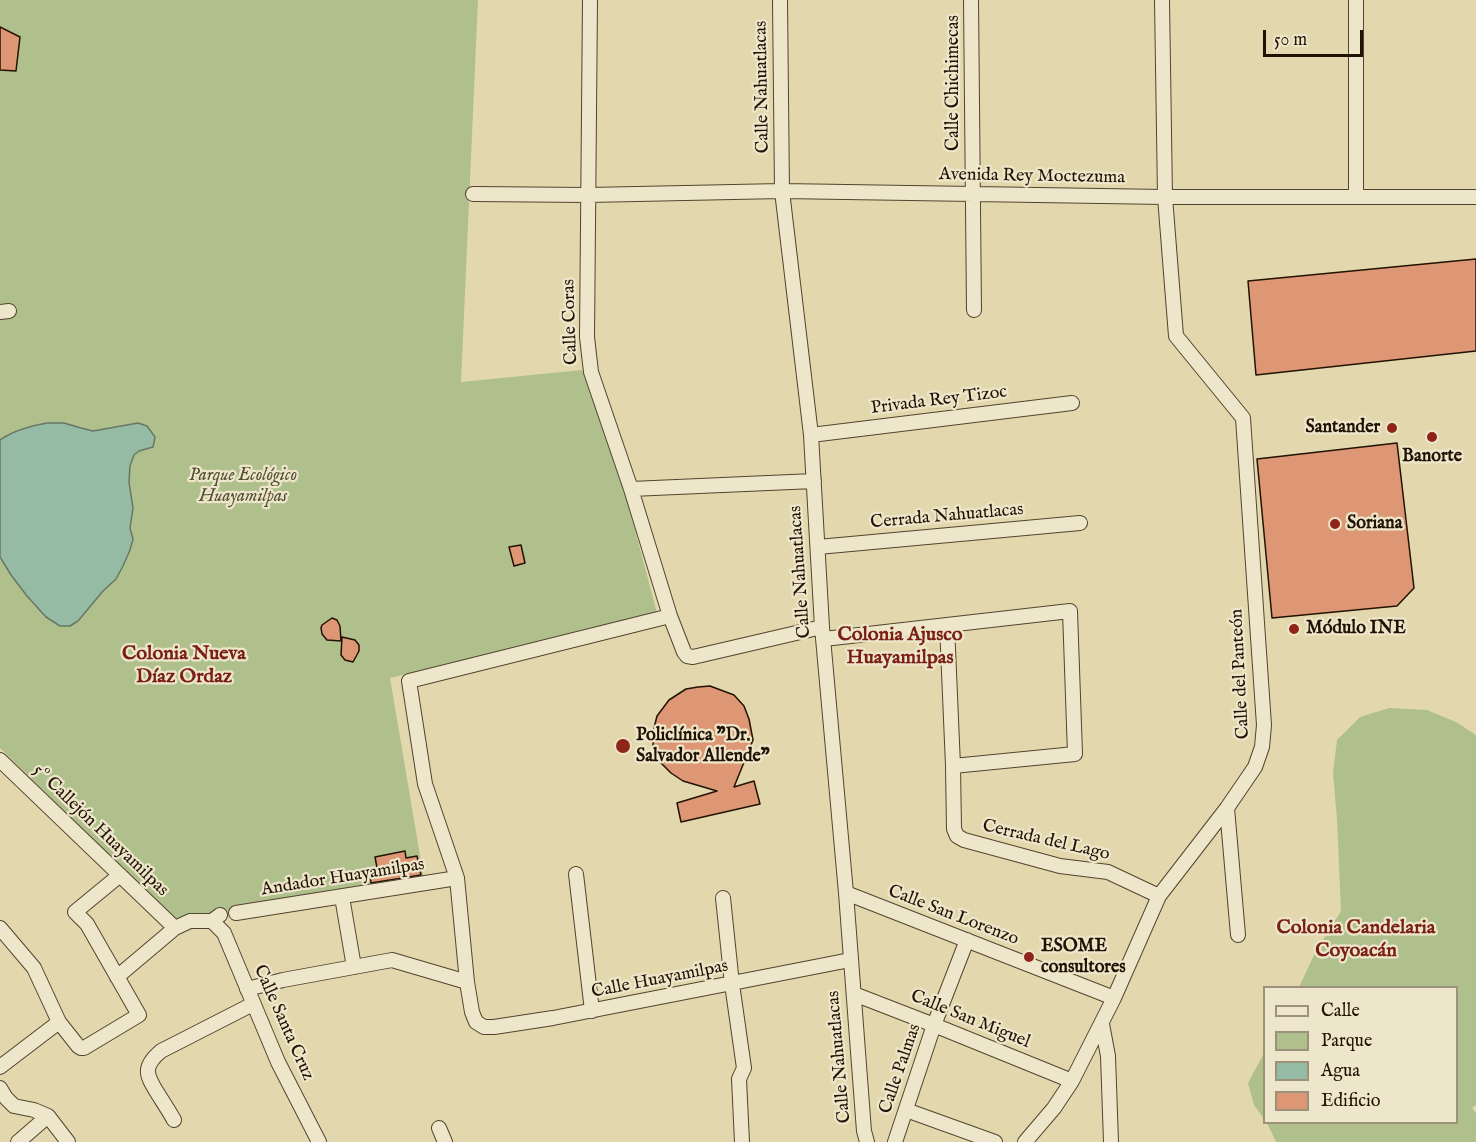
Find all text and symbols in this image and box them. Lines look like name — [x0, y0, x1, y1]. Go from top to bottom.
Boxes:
street label: Calle Chichimecas — [943, 15, 965, 151]
scale bar — [1266, 18, 1366, 56]
street label: Calle Nahuatlacas — [751, 20, 775, 154]
text: 50 m — [1274, 29, 1307, 52]
street label: Avenida Rey Moctezuma — [939, 165, 1125, 189]
street label: Calle Coras — [559, 279, 583, 365]
street label: Privada Rey Tizoc — [870, 382, 1008, 420]
place label: Santander — [1305, 417, 1380, 439]
marker: Santander — [1385, 421, 1399, 435]
marker: Banorte — [1425, 430, 1439, 444]
place label: Banorte — [1402, 446, 1462, 468]
park label: Parque Ecológico Huayamilpas — [189, 465, 297, 508]
street label: Cerrada Nahuatlacas — [870, 500, 1024, 534]
street label: Calle Nahuatlacas — [786, 505, 816, 639]
place label: Soriana — [1347, 513, 1402, 535]
marker: Soriana — [1328, 517, 1342, 531]
street label: Calle del Panteón — [1227, 608, 1255, 740]
place label: Módulo INE — [1306, 618, 1406, 640]
marker: Módulo INE — [1287, 622, 1301, 636]
district label: Colonia Ajusco Huayamilpas — [837, 624, 963, 671]
district label: Colonia Nueva Díaz Ordaz — [122, 643, 246, 690]
place label: Policlínica "Dr. Salvador Allende" — [636, 725, 770, 768]
marker: Policlínica "Dr. Salvador Allende" — [614, 737, 632, 755]
street label: 5º Callejón Huayamilpas — [28, 761, 172, 901]
street label: Cerrada del Lago — [980, 816, 1112, 866]
street label: Andador Huayamilpas — [260, 854, 426, 902]
street label: Calle San Lorenzo — [885, 881, 1021, 951]
district label: Colonia Candelaria Coyoacán — [1277, 917, 1435, 964]
place label: ESOME consultores — [1041, 936, 1126, 978]
marker: ESOME consultores — [1022, 950, 1036, 964]
street label: Calle Huayamilpas — [590, 956, 730, 1004]
street label: Calle Santa Cruz — [248, 962, 318, 1084]
street label: Calle San Miguel — [907, 986, 1033, 1054]
legend — [1263, 986, 1458, 1124]
street label: Calle Nahuatlacas — [823, 990, 857, 1124]
text: Calle — [1321, 1000, 1360, 1023]
street label: Calle Palmas — [876, 1021, 926, 1117]
text: Parque — [1321, 1030, 1372, 1053]
text: Agua — [1321, 1060, 1360, 1083]
text: Edificio — [1321, 1090, 1381, 1113]

